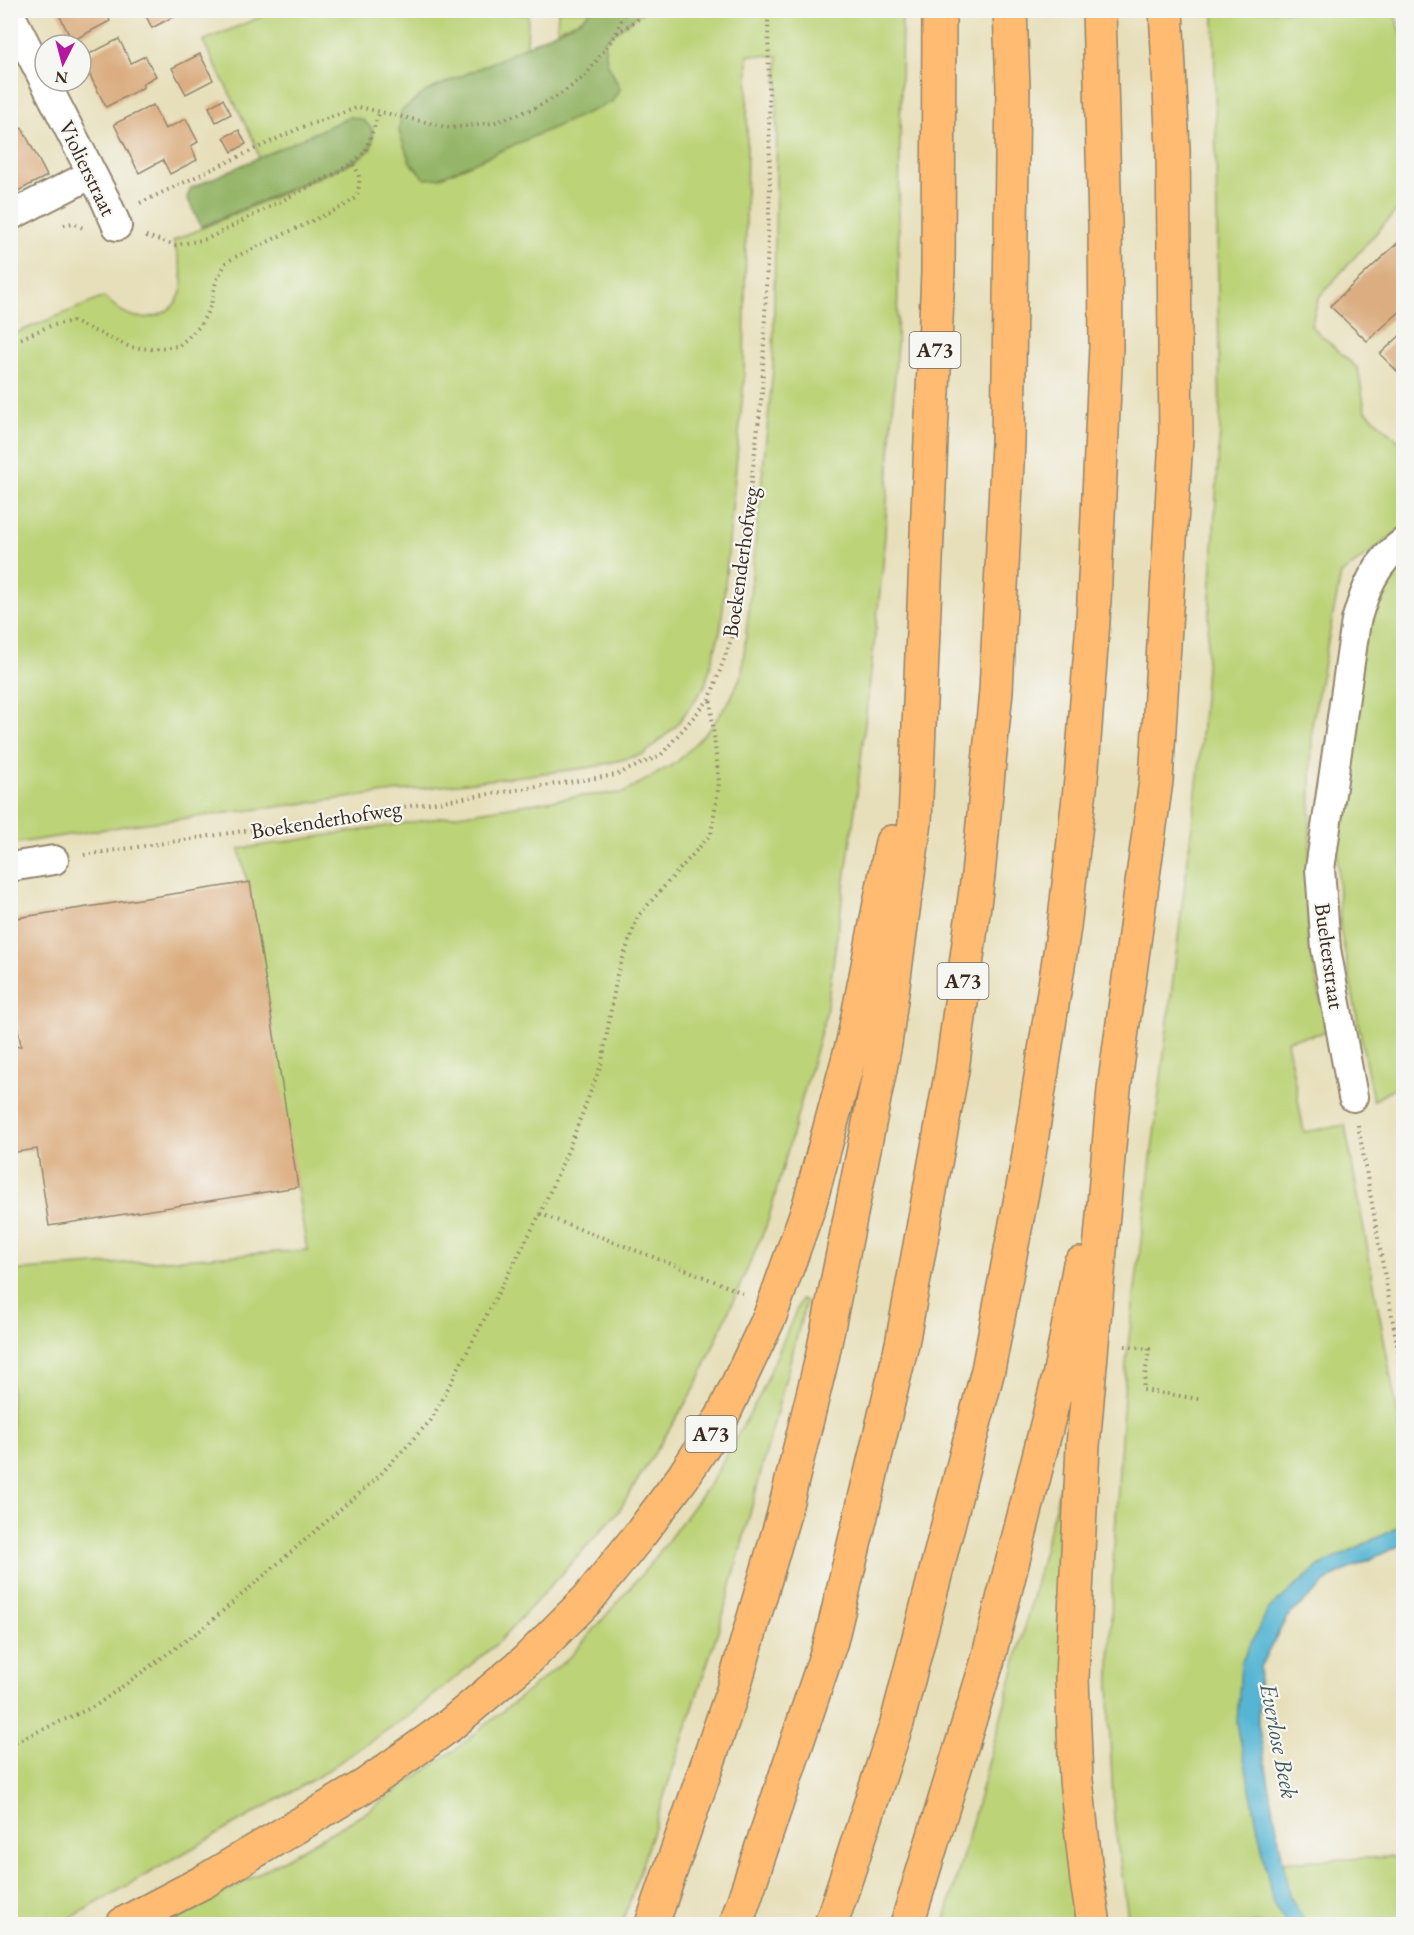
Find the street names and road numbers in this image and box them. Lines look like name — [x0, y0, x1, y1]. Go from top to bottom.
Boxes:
street label: Violierstraat — [52, 116, 123, 221]
road number: A73 — [910, 332, 960, 368]
street label: Boekenderhofweg — [716, 484, 765, 639]
street label: Boekenderhofweg — [249, 793, 404, 846]
street label: Buelterstraat — [1308, 901, 1351, 1011]
road number: A73 — [938, 963, 988, 999]
road number: A73 — [686, 1416, 736, 1452]

